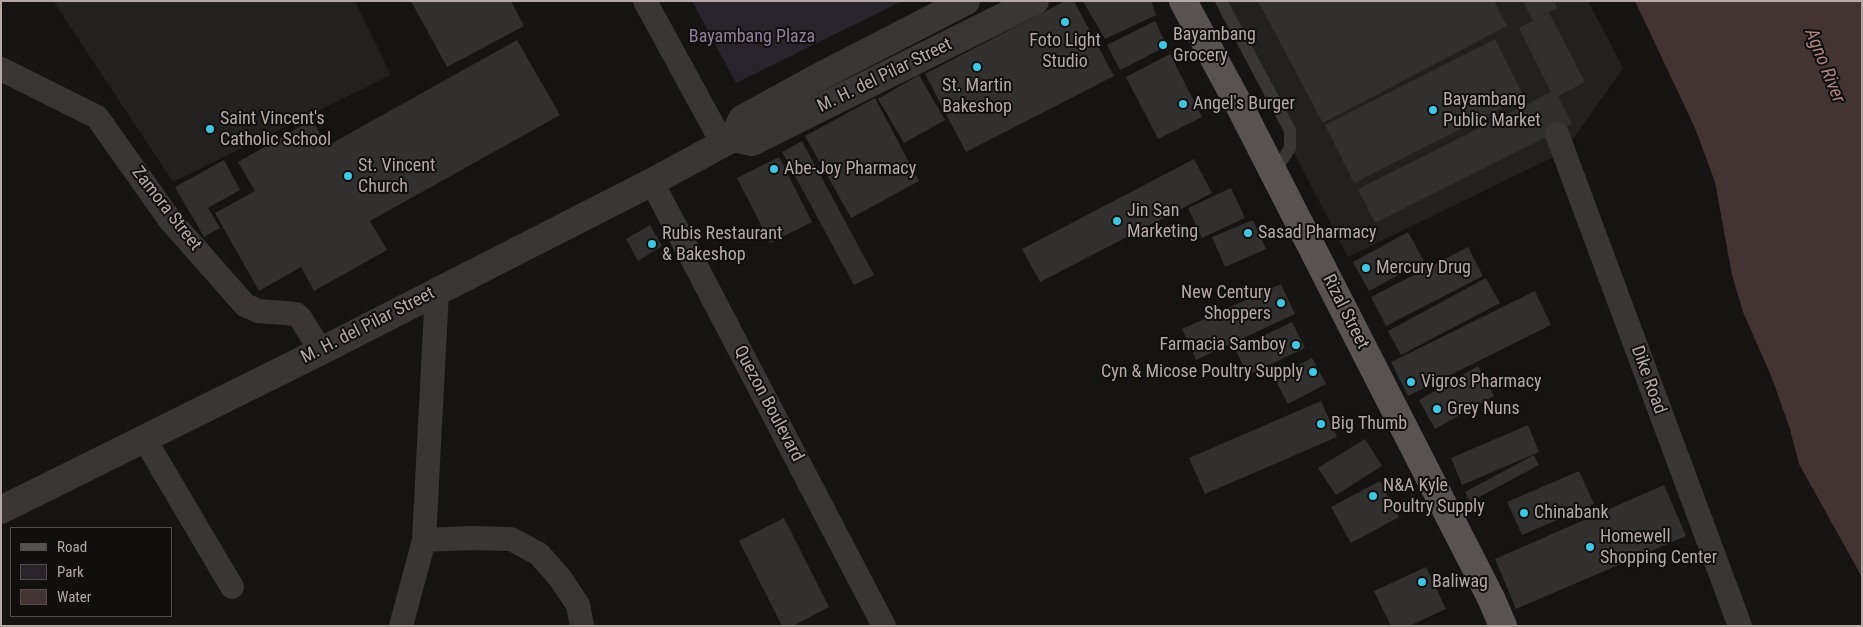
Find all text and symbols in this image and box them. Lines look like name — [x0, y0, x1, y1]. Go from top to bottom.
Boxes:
marker: Foto Light Studio — [1059, 16, 1071, 28]
place label: Bayambang Grocery — [1173, 24, 1256, 66]
water label: Agno River — [1799, 25, 1849, 107]
park label: Bayambang Plaza — [689, 26, 815, 48]
place label: Foto Light Studio — [1029, 30, 1101, 72]
street label: M. H. del Pilar Street — [814, 34, 956, 118]
marker: Bayambang Grocery — [1157, 39, 1169, 51]
marker: St. Martin Bakeshop — [971, 61, 983, 73]
place label: St. Martin Bakeshop — [942, 75, 1012, 118]
place label: Bayambang Public Market — [1443, 89, 1541, 132]
place label: Angel's Burger — [1193, 93, 1295, 115]
marker: Angel's Burger — [1177, 98, 1189, 110]
marker: Bayambang Public Market — [1427, 104, 1439, 116]
place label: Saint Vincent's Catholic School — [220, 108, 331, 150]
marker: Saint Vincent's Catholic School — [204, 123, 216, 135]
place label: St. Vincent Church — [358, 155, 435, 198]
place label: Abe-Joy Pharmacy — [784, 158, 916, 180]
street label: Zamora Street — [126, 163, 206, 255]
marker: Abe-Joy Pharmacy — [768, 163, 780, 175]
marker: St. Vincent Church — [342, 170, 354, 182]
place label: Jin San Marketing — [1127, 200, 1198, 242]
marker: Jin San Marketing — [1111, 215, 1123, 227]
place label: Sasad Pharmacy — [1258, 222, 1377, 244]
place label: Rubis Restaurant & Bakeshop — [662, 223, 782, 266]
marker: Sasad Pharmacy — [1242, 227, 1254, 239]
marker: Rubis Restaurant & Bakeshop — [646, 238, 658, 250]
place label: Mercury Drug — [1376, 257, 1471, 279]
marker: Mercury Drug — [1360, 262, 1372, 274]
street label: Rizal Street — [1317, 271, 1373, 353]
place label: New Century Shoppers — [1181, 282, 1271, 324]
street label: M. H. del Pilar Street — [298, 283, 438, 369]
marker: New Century Shoppers — [1275, 297, 1287, 309]
place label: Farmacia Samboy — [1159, 334, 1286, 356]
marker: Farmacia Samboy — [1290, 339, 1302, 351]
street label: Quezon Boulevard — [728, 342, 808, 466]
street label: Dike Road — [1626, 343, 1670, 417]
place label: Cyn & Micose Poultry Supply — [1101, 361, 1303, 383]
marker: Cyn & Micose Poultry Supply — [1307, 366, 1319, 378]
place label: Vigros Pharmacy — [1421, 371, 1542, 393]
marker: Vigros Pharmacy — [1405, 376, 1417, 388]
place label: Grey Nuns — [1447, 398, 1520, 420]
marker: Grey Nuns — [1431, 403, 1443, 415]
place label: Big Thumb — [1331, 413, 1407, 435]
marker: Big Thumb — [1315, 418, 1327, 430]
place label: N&A Kyle Poultry Supply — [1383, 475, 1485, 518]
marker: N&A Kyle Poultry Supply — [1367, 490, 1379, 502]
place label: Chinabank — [1534, 502, 1609, 524]
marker: Chinabank — [1518, 507, 1530, 519]
place label: Homewell Shopping Center — [1600, 526, 1717, 568]
legend — [10, 527, 172, 617]
text: Road — [57, 538, 87, 556]
marker: Homewell Shopping Center — [1584, 541, 1596, 553]
text: Park — [57, 563, 84, 581]
place label: Baliwag — [1432, 571, 1488, 593]
marker: Baliwag — [1416, 576, 1428, 588]
text: Water — [57, 588, 91, 606]

